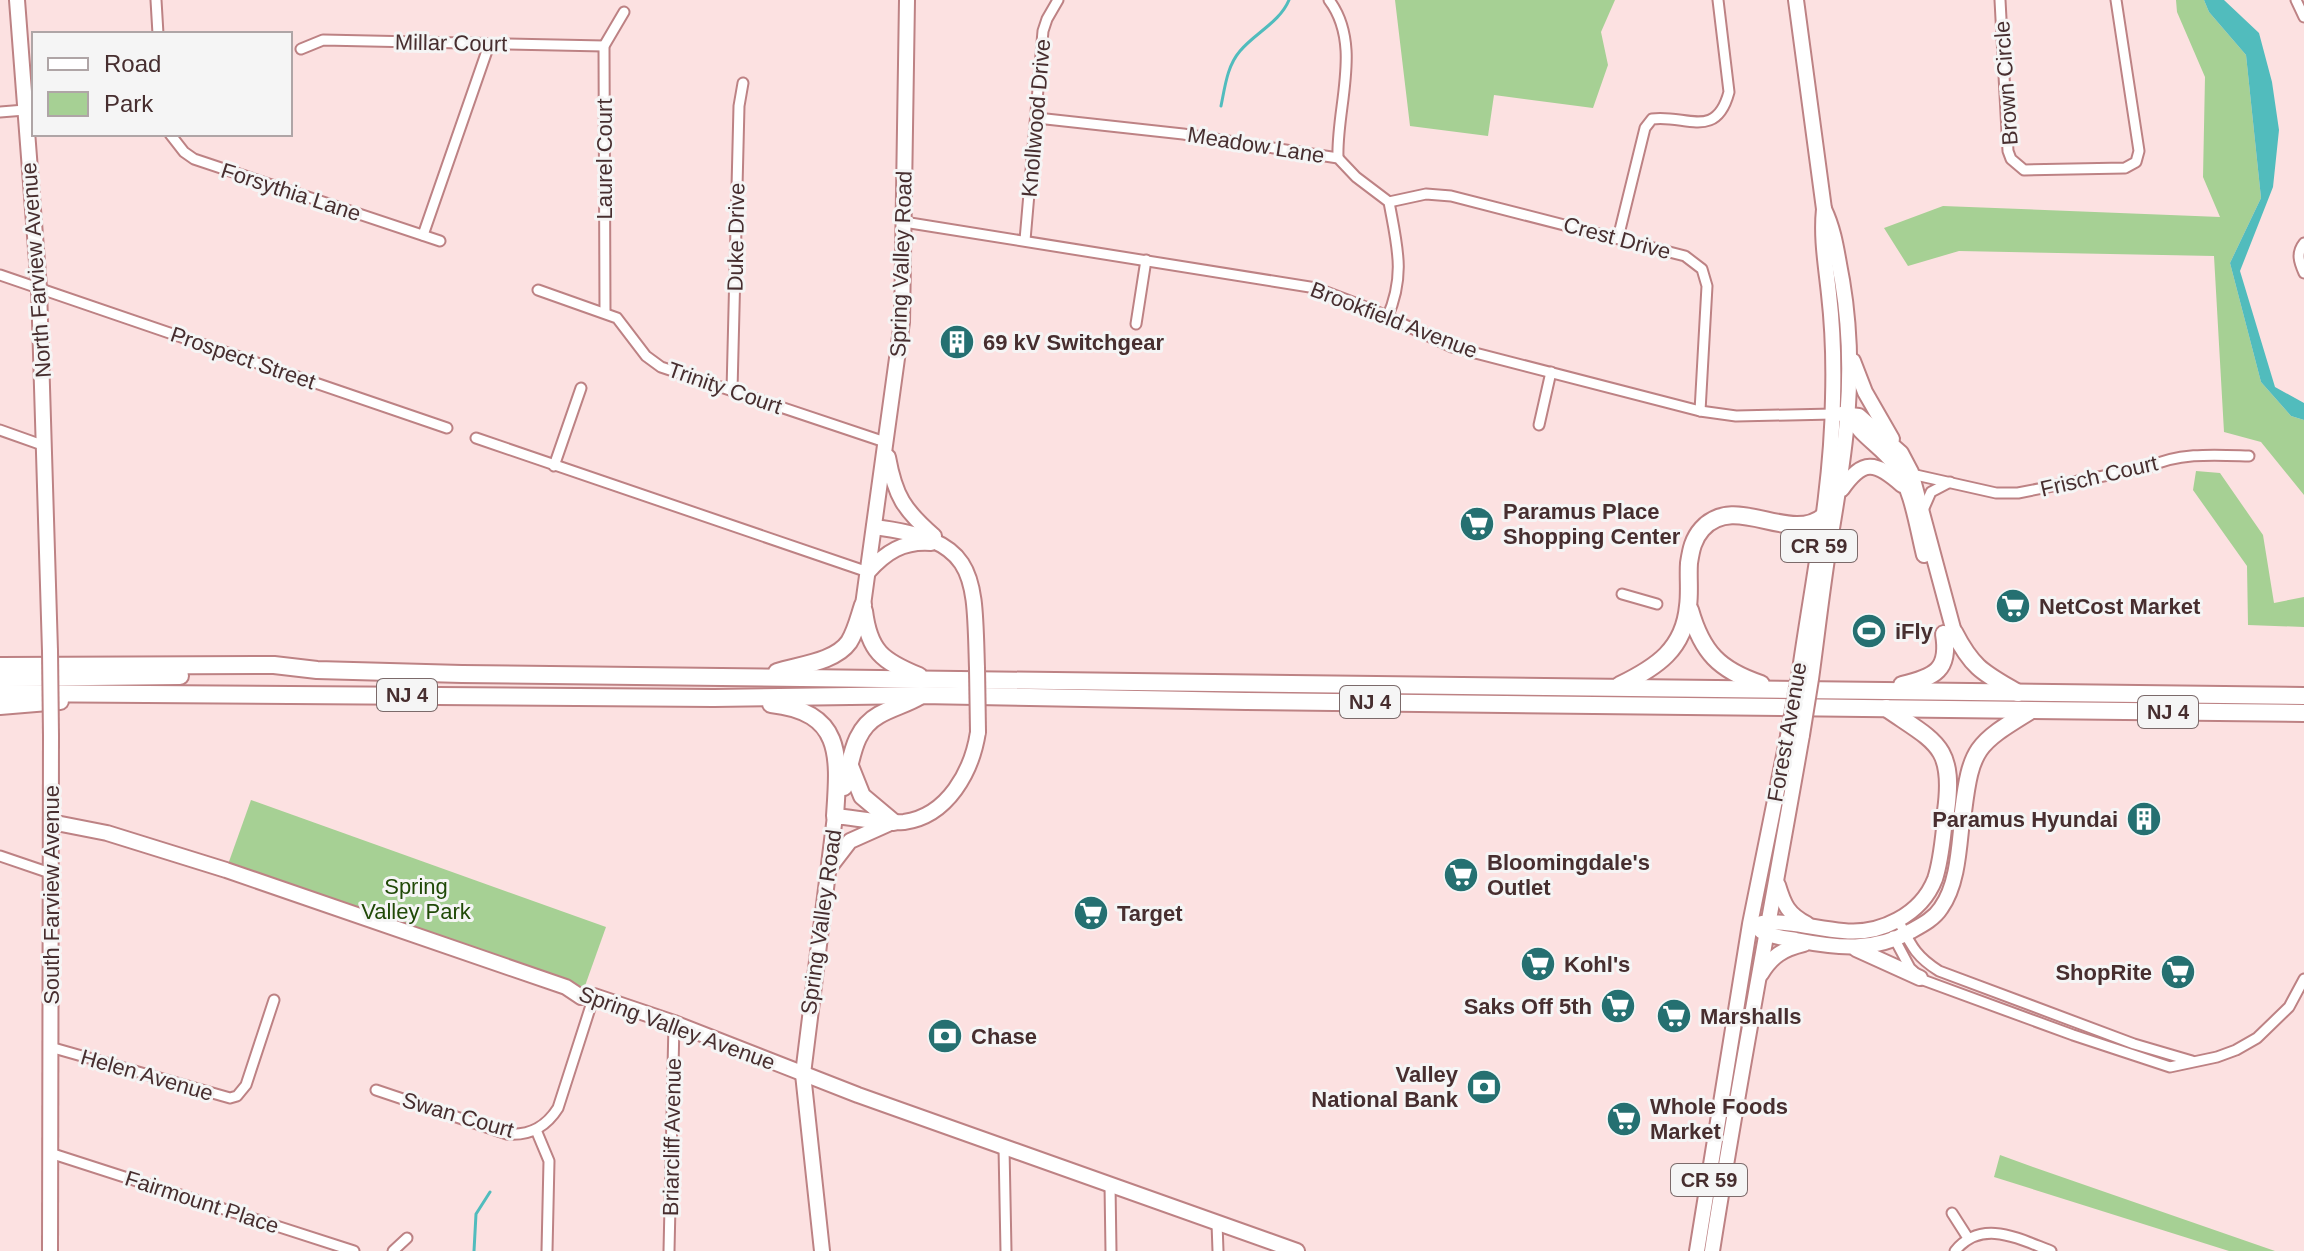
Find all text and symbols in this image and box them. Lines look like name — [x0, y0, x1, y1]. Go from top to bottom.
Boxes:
street label: Brown Circle — [1989, 20, 2023, 146]
street label: Millar Court — [395, 30, 507, 56]
legend — [32, 32, 292, 136]
street label: Knollwood Drive — [1017, 38, 1055, 198]
text: Road — [104, 50, 161, 77]
text: Park — [104, 90, 154, 117]
street label: Laurel Court — [592, 98, 617, 220]
street label: Meadow Lane — [1186, 122, 1326, 168]
street label: Forsythia Lane — [218, 158, 364, 226]
street label: North Farview Avenue — [16, 161, 56, 379]
street label: Spring Valley Road — [885, 170, 917, 358]
street label: Duke Drive — [723, 182, 749, 292]
street label: Crest Drive — [1561, 212, 1673, 264]
street label: Brookfield Avenue — [1307, 277, 1481, 363]
street label: Prospect Street — [167, 321, 319, 395]
building icon: 69 kV Switchgear — [938, 323, 976, 361]
place label: 69 kV Switchgear — [983, 330, 1164, 355]
street label: Trinity Court — [665, 357, 785, 419]
street label: Frisch Court — [2038, 450, 2160, 502]
place label: Paramus Place Shopping Center — [1503, 499, 1681, 549]
supermarket icon: Paramus Place Shopping Center — [1458, 505, 1496, 543]
road number: CR 59 — [1781, 530, 1857, 562]
supermarket icon: NetCost Market — [1994, 587, 2032, 625]
place label: NetCost Market — [2039, 594, 2201, 619]
sports icon: iFly — [1850, 612, 1888, 650]
place label: iFly — [1895, 619, 1934, 644]
street label: Forest Avenue — [1762, 660, 1812, 804]
road number: NJ 4 — [377, 679, 437, 711]
road number: NJ 4 — [1340, 686, 1400, 718]
road number: NJ 4 — [2138, 696, 2198, 728]
street label: South Farview Avenue — [39, 785, 64, 1005]
building icon: Paramus Hyundai — [2125, 800, 2163, 838]
place label: Paramus Hyundai — [1932, 807, 2118, 832]
street label: Spring Valley Road — [796, 828, 846, 1016]
place label: Bloomingdale's Outlet — [1487, 850, 1650, 900]
supermarket icon: Bloomingdale's Outlet — [1442, 856, 1480, 894]
park label: Spring Valley Park — [361, 874, 472, 924]
supermarket icon: Target — [1072, 894, 1110, 932]
place label: Target — [1117, 901, 1183, 926]
supermarket icon: Kohl's — [1519, 945, 1557, 983]
place label: Kohl's — [1564, 952, 1630, 977]
supermarket icon: ShopRite — [2159, 953, 2197, 991]
place label: ShopRite — [2055, 960, 2152, 985]
street label: Spring Valley Avenue — [575, 981, 779, 1075]
supermarket icon: Saks Off 5th — [1599, 987, 1637, 1025]
place label: Saks Off 5th — [1464, 994, 1592, 1019]
supermarket icon: Marshalls — [1655, 997, 1693, 1035]
place label: Marshalls — [1700, 1004, 1802, 1029]
bank icon: Chase — [926, 1017, 964, 1055]
place label: Chase — [971, 1024, 1037, 1049]
street label: Helen Avenue — [78, 1044, 216, 1106]
street label: Briarcliff Avenue — [658, 1058, 686, 1216]
place label: Valley National Bank — [1311, 1062, 1459, 1112]
bank icon: Valley National Bank — [1465, 1068, 1503, 1106]
street label: Swan Court — [399, 1087, 517, 1143]
place label: Whole Foods Market — [1650, 1094, 1788, 1144]
supermarket icon: Whole Foods Market — [1605, 1100, 1643, 1138]
road number: CR 59 — [1671, 1164, 1747, 1196]
street label: Fairmount Place — [122, 1165, 282, 1239]

